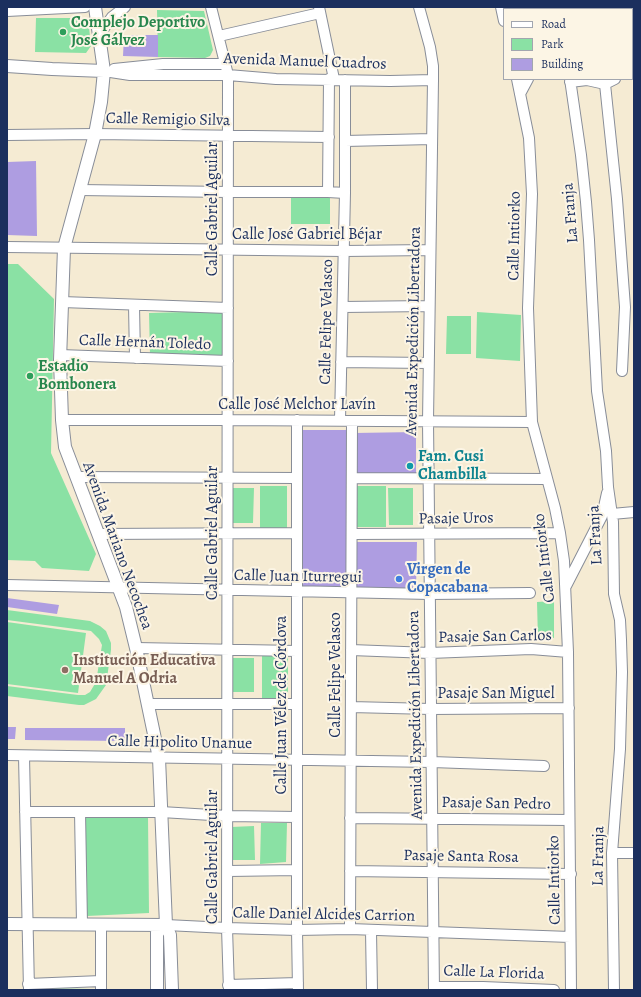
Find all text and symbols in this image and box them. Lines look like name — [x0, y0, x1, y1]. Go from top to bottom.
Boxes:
legend — [503, 8, 633, 80]
place label: Complejo Deportivo José Gálvez — [71, 13, 205, 51]
text: Road — [541, 16, 566, 32]
marker: Complejo Deportivo José Gálvez — [58, 27, 68, 37]
text: Park — [541, 36, 564, 52]
street label: Avenida Manuel Cuadros — [223, 50, 387, 74]
text: Building — [541, 56, 583, 72]
street label: Calle Remigio Silva — [106, 109, 230, 131]
street label: Calle Gabriel Aguilar — [203, 142, 223, 276]
street label: La Franja — [559, 182, 583, 244]
street label: Calle Intiorko — [505, 191, 525, 281]
street label: Calle José Gabriel Béjar — [232, 225, 382, 245]
street label: Avenida Expedición Libertadora — [403, 226, 425, 436]
street label: Calle Felipe Velasco — [316, 259, 338, 385]
street label: Calle Hernán Toledo — [79, 331, 211, 355]
place label: Estadio Bombonera — [38, 357, 117, 395]
marker: Estadio Bombonera — [25, 371, 35, 381]
street label: Calle José Melchor Lavín — [218, 395, 376, 415]
place label: Fam. Cusi Chambilla — [418, 447, 487, 485]
street label: Avenida Mariano Necochea — [78, 459, 156, 633]
marker: Fam. Cusi Chambilla — [405, 461, 415, 471]
street label: Calle Gabriel Aguilar — [203, 466, 223, 600]
street label: La Franja — [585, 504, 607, 566]
street label: Pasaje Uros — [418, 509, 494, 529]
street label: Calle Intiorko — [530, 512, 560, 604]
place label: Virgen de Copacabana — [407, 560, 488, 598]
street label: Calle Juan Iturregui — [234, 566, 362, 588]
marker: Virgen de Copacabana — [394, 574, 404, 584]
street label: Avenida Expedición Libertadora — [405, 610, 427, 820]
street label: Calle Felipe Velasco — [326, 612, 346, 738]
street label: Calle Juan Vélez de Córdova — [272, 616, 292, 794]
street label: Pasaje San Carlos — [438, 626, 552, 648]
place label: Institución Educativa Manuel A Odria — [73, 651, 216, 689]
marker: Institución Educativa Manuel A Odria — [60, 665, 70, 675]
street label: Pasaje San Miguel — [437, 684, 555, 704]
street label: Calle Hipolito Unanue — [108, 732, 252, 754]
street label: Calle Gabriel Aguilar — [203, 790, 223, 924]
street label: Pasaje San Pedro — [441, 793, 551, 815]
street label: La Franja — [589, 826, 609, 886]
street label: Calle Intiorko — [545, 835, 565, 925]
street label: Pasaje Santa Rosa — [403, 846, 519, 868]
street label: Calle Daniel Alcides Carrion — [233, 904, 415, 926]
street label: Calle La Florida — [443, 962, 545, 984]

